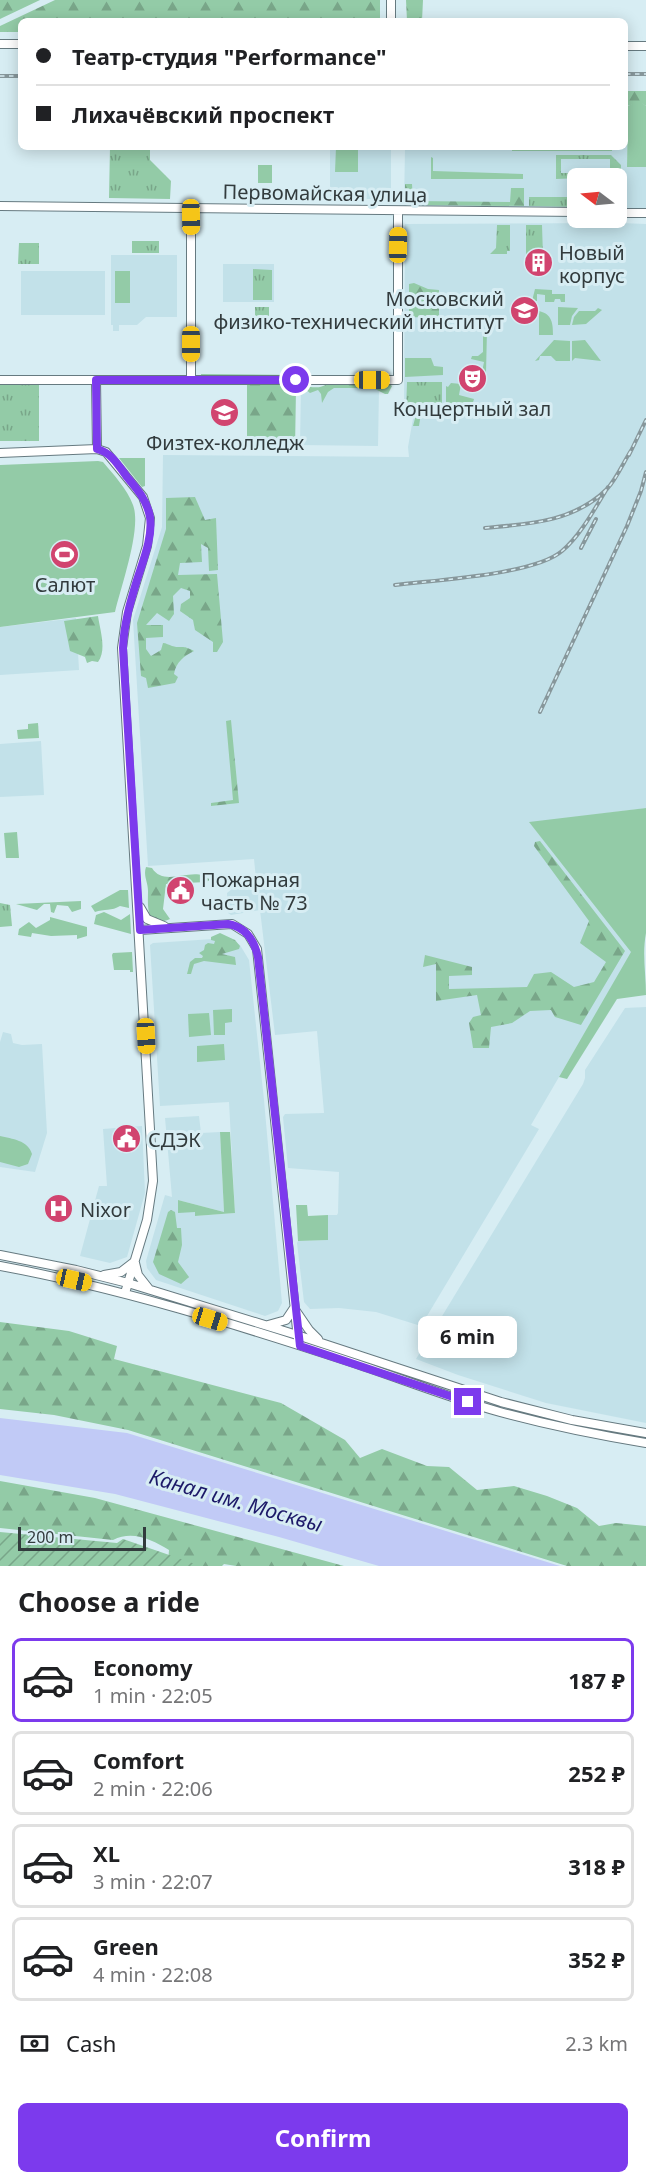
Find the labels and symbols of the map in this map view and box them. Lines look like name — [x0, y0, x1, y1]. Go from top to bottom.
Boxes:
north arrow — [567, 168, 627, 228]
street label: Первомайская улица — [223, 178, 427, 208]
car — [182, 199, 200, 235]
car — [389, 227, 407, 263]
place label: Новый корпус — [559, 239, 625, 289]
building icon: Новый корпус — [522, 247, 554, 279]
place label: Московский физико-технический институт — [214, 285, 504, 335]
school or university icon: Московский физико-технический институт — [509, 294, 541, 326]
car — [182, 326, 200, 362]
theatre icon: Концертный зал — [456, 362, 488, 394]
route start — [282, 366, 309, 393]
car — [354, 371, 390, 389]
place label: Концертный зал — [393, 395, 551, 422]
school or university icon: Физтех-колледж — [209, 396, 241, 428]
place label: Физтех-колледж — [146, 429, 305, 456]
sports icon: Салют — [49, 538, 81, 570]
place label: Салют — [35, 571, 95, 598]
place label: Пожарная часть № 73 — [201, 866, 308, 916]
public building icon: Пожарная часть № 73 — [164, 874, 196, 906]
car — [136, 1018, 156, 1054]
public building icon: СДЭК — [111, 1123, 143, 1155]
place label: СДЭК — [148, 1126, 201, 1153]
hospital icon: Nixor — [43, 1193, 75, 1225]
place label: Nixor — [80, 1196, 131, 1223]
car — [54, 1267, 94, 1293]
car — [190, 1305, 230, 1333]
callout: 6 min — [418, 1315, 518, 1357]
route end — [454, 1388, 481, 1415]
water label: Канал им. Москвы — [146, 1462, 326, 1538]
scale bar — [18, 1524, 146, 1552]

